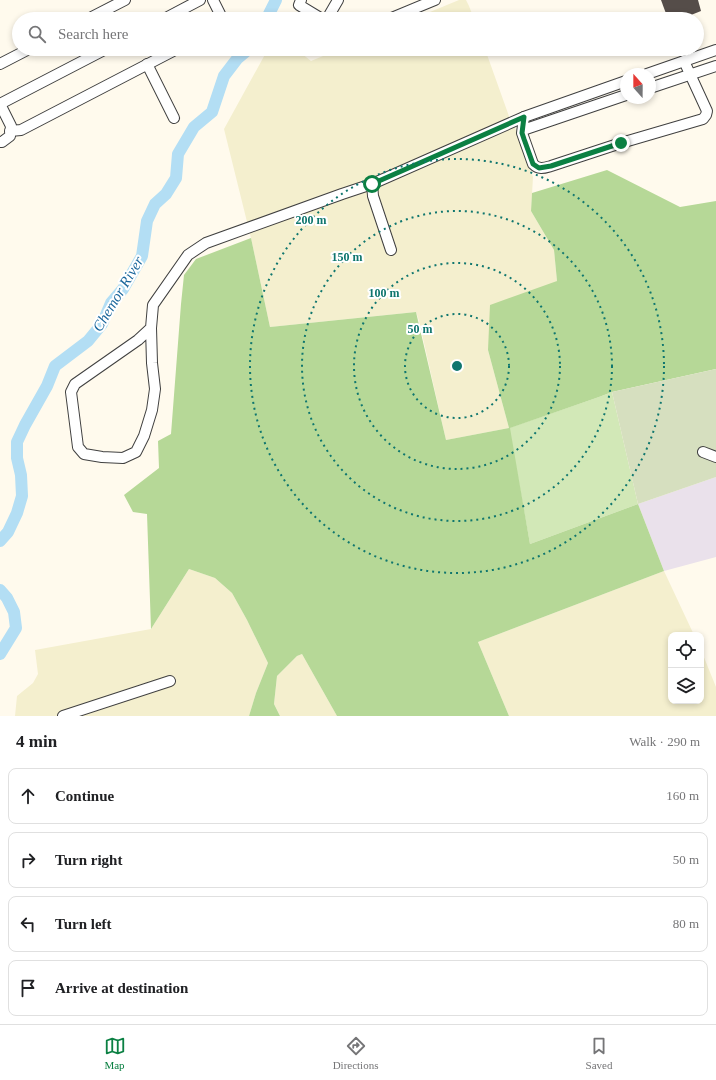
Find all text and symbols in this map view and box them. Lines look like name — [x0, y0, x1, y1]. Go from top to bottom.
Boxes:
search box — [12, 12, 704, 56]
icon: search — [26, 23, 48, 45]
text: Search here — [58, 26, 128, 42]
north arrow — [620, 68, 656, 104]
route end — [612, 134, 630, 152]
route start — [363, 175, 381, 193]
text: 200 m — [296, 213, 327, 227]
text: 150 m — [332, 250, 363, 264]
water label: Chemor River — [89, 254, 147, 334]
text: 100 m — [369, 286, 400, 300]
text: 50 m — [408, 322, 433, 336]
centre of rings — [450, 359, 464, 373]
map controls — [668, 632, 704, 704]
button: locate — [668, 632, 704, 668]
button: layers — [668, 668, 704, 704]
text: 4 min — [16, 732, 57, 751]
text: Walk · 290 m — [629, 734, 700, 749]
icon: ahead — [17, 785, 39, 807]
text: Continue — [55, 788, 114, 804]
text: 160 m — [666, 788, 699, 803]
icon: right — [17, 849, 39, 871]
text: Turn right — [55, 852, 122, 868]
text: 50 m — [673, 852, 699, 867]
icon: left — [17, 913, 39, 935]
text: Turn left — [55, 916, 112, 932]
text: 80 m — [673, 916, 699, 931]
icon: arrive — [17, 977, 39, 999]
text: Arrive at destination — [55, 980, 188, 996]
tab: Map — [104, 1035, 126, 1071]
tab: Directions — [333, 1035, 378, 1071]
tab: Saved — [586, 1035, 612, 1071]

